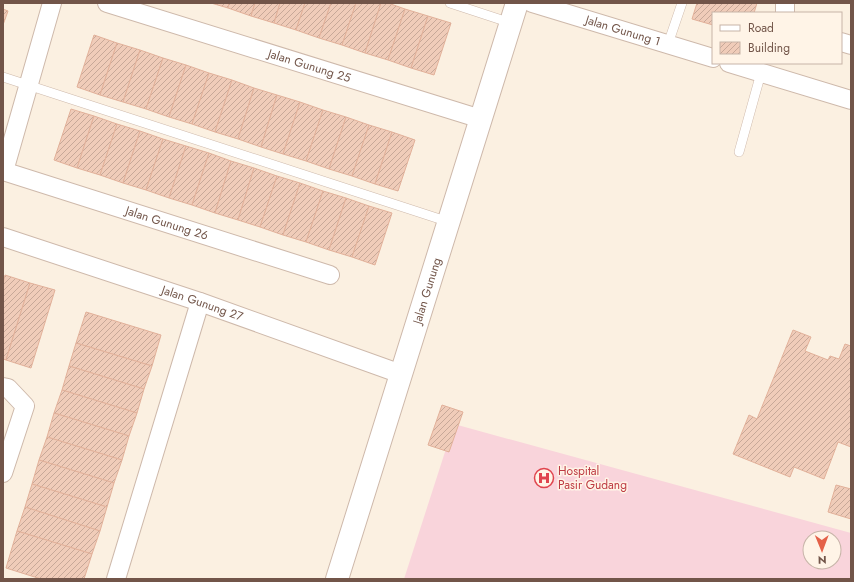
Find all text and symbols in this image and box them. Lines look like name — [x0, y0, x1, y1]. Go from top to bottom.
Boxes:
street label: Jalan Gunung 1 — [581, 10, 663, 51]
legend — [712, 12, 842, 64]
text: Road — [748, 19, 774, 37]
text: Building — [748, 39, 790, 57]
street label: Jalan Gunung 25 — [264, 44, 353, 87]
street label: Jalan Gunung 26 — [121, 201, 211, 245]
street label: Jalan Gunung — [408, 255, 446, 328]
street label: Jalan Gunung 27 — [157, 280, 246, 326]
place label: Hospital Pasir Gudang — [558, 462, 627, 494]
hospital icon: Hospital Pasir Gudang — [533, 467, 555, 489]
north arrow — [802, 530, 842, 570]
text: N — [818, 552, 827, 568]

